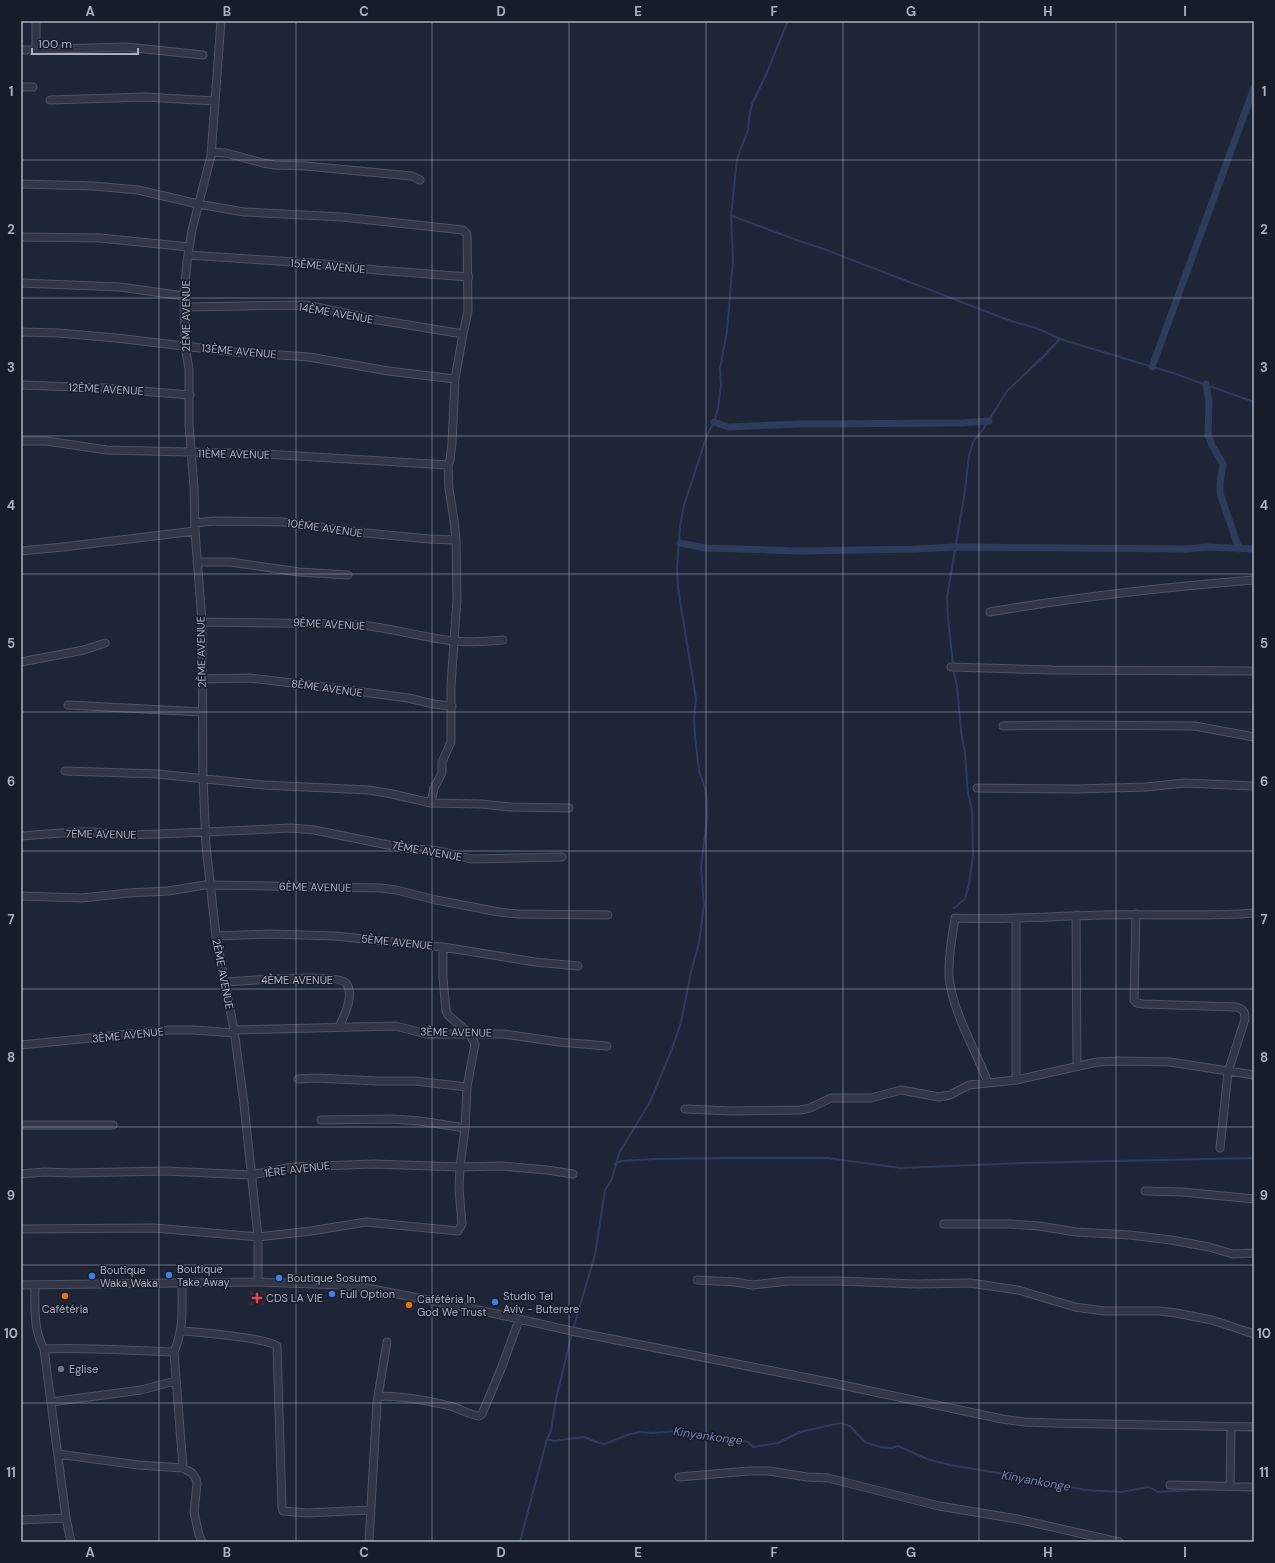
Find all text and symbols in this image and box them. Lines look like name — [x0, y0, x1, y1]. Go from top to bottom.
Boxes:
text: A — [85, 3, 95, 20]
text: B — [223, 3, 231, 20]
text: C — [359, 3, 369, 20]
text: D — [496, 3, 506, 20]
text: E — [634, 3, 642, 20]
text: F — [770, 3, 778, 20]
text: G — [906, 3, 916, 20]
text: H — [1043, 3, 1053, 20]
text: I — [1183, 3, 1187, 20]
scale bar — [32, 30, 138, 56]
text: 100 m — [38, 36, 72, 52]
text: 1 — [9, 83, 13, 100]
text: 1 — [1262, 83, 1266, 100]
text: 2 — [7, 221, 15, 238]
text: 2 — [1260, 221, 1268, 238]
street label: 15ÈME AVENUE — [290, 256, 366, 276]
street label: 2ÈME AVENUE — [179, 280, 193, 352]
street label: 14ÈME AVENUE — [298, 300, 374, 326]
street label: 13ÈME AVENUE — [201, 341, 277, 361]
text: 3 — [7, 359, 15, 376]
text: 3 — [1260, 359, 1268, 376]
street label: 12ÈME AVENUE — [68, 380, 144, 398]
street label: 11ÈME AVENUE — [198, 446, 270, 462]
text: 4 — [7, 497, 15, 514]
text: 4 — [1260, 497, 1268, 514]
street label: 10ÈME AVENUE — [286, 516, 364, 540]
street label: 9ÈME AVENUE — [293, 615, 365, 633]
street label: 2ÈME AVENUE — [193, 616, 209, 688]
text: 5 — [7, 635, 15, 652]
text: 5 — [1260, 635, 1268, 652]
street label: 8ÈME AVENUE — [290, 676, 364, 700]
text: 6 — [7, 773, 15, 790]
text: 6 — [1260, 773, 1268, 790]
street label: 7ÈME AVENUE — [65, 826, 137, 842]
street label: 7ÈME AVENUE — [391, 838, 463, 864]
street label: 6ÈME AVENUE — [279, 879, 351, 895]
text: 7 — [8, 911, 15, 928]
text: 7 — [1261, 911, 1268, 928]
street label: 5ÈME AVENUE — [360, 931, 434, 953]
street label: 2ÈME AVENUE — [209, 937, 237, 1011]
street label: 4ÈME AVENUE — [261, 973, 333, 987]
street label: 3ÈME AVENUE — [91, 1024, 165, 1046]
street label: 3ÈME AVENUE — [420, 1024, 492, 1040]
text: 8 — [7, 1049, 15, 1066]
text: 8 — [1260, 1049, 1268, 1066]
street label: 1ÈRE AVENUE — [263, 1158, 331, 1180]
text: 9 — [7, 1187, 15, 1204]
text: 9 — [1260, 1187, 1268, 1204]
place label: Boutique Take Away — [177, 1262, 230, 1289]
place label: Boutique Waka Waka — [100, 1263, 158, 1290]
marker: Boutique Take Away — [164, 1270, 174, 1280]
marker: Boutique Waka Waka — [87, 1271, 97, 1281]
place label: Boutique Sosumo — [287, 1271, 377, 1285]
marker: Boutique Sosumo — [274, 1273, 284, 1283]
place label: Full Option — [340, 1287, 395, 1301]
marker: Full Option — [327, 1289, 337, 1299]
place label: Studio Tel Aviv - Buterere — [503, 1289, 579, 1316]
marker: Cafétéria — [60, 1291, 70, 1301]
place label: CDS LA VIE — [266, 1291, 323, 1305]
marker: CDS LA VIE — [251, 1292, 263, 1304]
place label: Cafétéria In God We Trust — [417, 1292, 486, 1319]
marker: Studio Tel Aviv - Buterere — [490, 1297, 500, 1307]
marker: Cafétéria In God We Trust — [404, 1300, 414, 1310]
place label: Cafétéria — [42, 1302, 88, 1316]
text: 10 — [4, 1325, 18, 1342]
text: 10 — [1257, 1325, 1271, 1342]
place label: Eglise — [69, 1362, 98, 1376]
marker: Eglise — [56, 1364, 66, 1374]
water label: Kinyankonge — [672, 1423, 744, 1449]
text: 11 — [6, 1464, 16, 1481]
text: 11 — [1259, 1464, 1269, 1481]
water label: Kinyankonge — [1000, 1467, 1072, 1495]
text: A — [85, 1544, 95, 1561]
text: B — [223, 1544, 231, 1561]
text: C — [359, 1544, 369, 1561]
text: D — [496, 1544, 506, 1561]
text: E — [634, 1544, 642, 1561]
text: F — [770, 1544, 778, 1561]
text: G — [906, 1544, 916, 1561]
text: H — [1043, 1544, 1053, 1561]
text: I — [1183, 1544, 1187, 1561]

